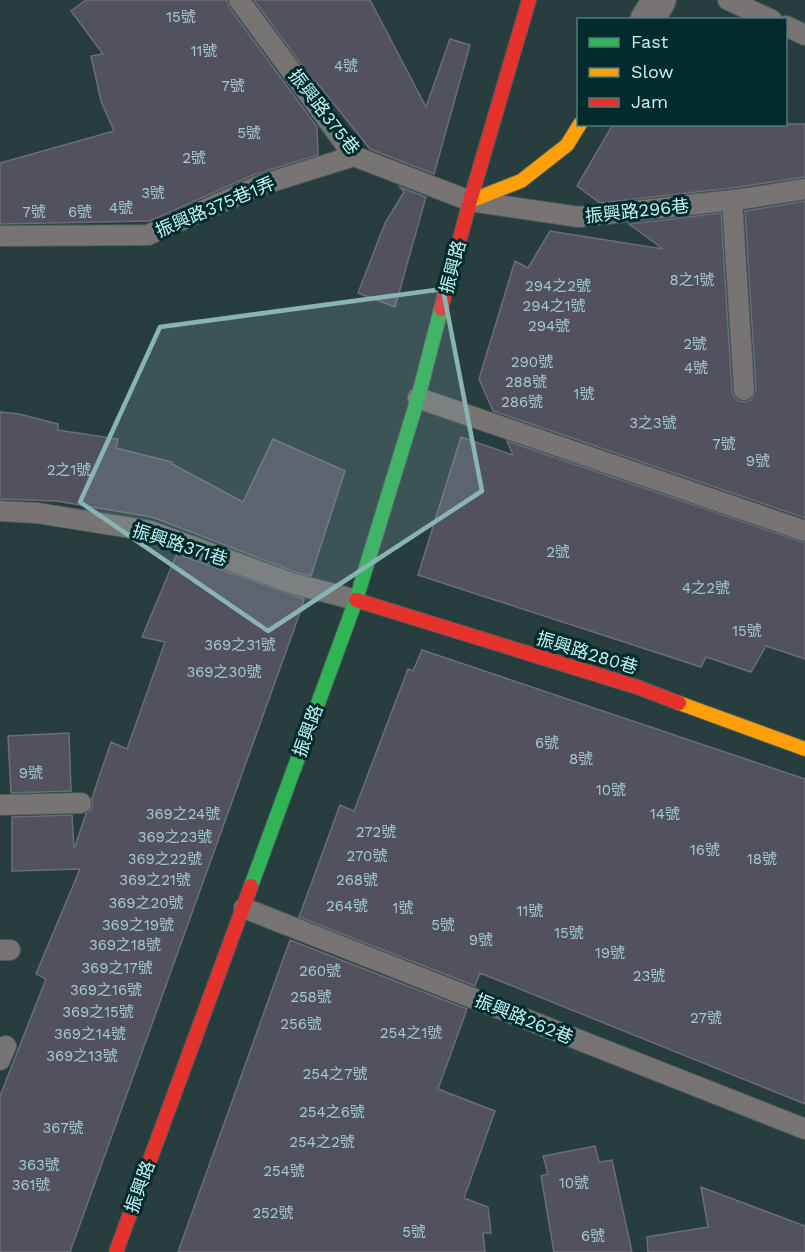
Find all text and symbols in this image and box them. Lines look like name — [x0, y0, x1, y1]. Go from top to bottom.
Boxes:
house number: 15號 — [166, 8, 196, 26]
legend — [577, 18, 787, 126]
text: Fast — [631, 31, 669, 52]
house number: 11號 — [191, 42, 217, 60]
house number: 4號 — [334, 57, 358, 75]
text: Slow — [631, 61, 674, 82]
street label: 振興路375巷 — [285, 65, 364, 158]
house number: 7號 — [221, 77, 245, 95]
text: Jam — [631, 91, 668, 112]
house number: 5號 — [237, 124, 261, 142]
house number: 2號 — [182, 149, 206, 167]
street label: 振興路375巷1弄 — [152, 172, 278, 241]
house number: 3號 — [141, 184, 165, 202]
street label: 振興路296巷 — [584, 195, 690, 226]
house number: 4號 — [109, 199, 133, 217]
house number: 7號 — [22, 203, 46, 221]
house number: 6號 — [68, 203, 92, 221]
street label: 振興路 — [435, 238, 470, 296]
house number: 8之1號 — [669, 271, 715, 289]
house number: 294之2號 — [525, 277, 591, 295]
house number: 294之1號 — [522, 297, 586, 315]
house number: 294號 — [528, 317, 570, 335]
house number: 2號 — [683, 335, 707, 353]
house number: 290號 — [511, 353, 553, 371]
house number: 4號 — [684, 359, 708, 377]
house number: 288號 — [505, 373, 547, 391]
house number: 1號 — [574, 385, 594, 403]
house number: 286號 — [501, 393, 543, 411]
house number: 3之3號 — [629, 414, 677, 432]
house number: 7號 — [712, 435, 736, 453]
house number: 9號 — [746, 452, 770, 470]
house number: 2之1號 — [47, 461, 91, 479]
street label: 振興路371巷 — [130, 519, 230, 570]
house number: 2號 — [546, 543, 570, 561]
house number: 4之2號 — [682, 579, 730, 597]
house number: 15號 — [732, 622, 762, 640]
street label: 振興路280巷 — [534, 627, 640, 678]
house number: 369之31號 — [204, 636, 276, 654]
house number: 369之30號 — [186, 663, 262, 681]
street label: 振興路 — [288, 702, 327, 760]
house number: 6號 — [535, 734, 559, 752]
house number: 8號 — [569, 750, 593, 768]
house number: 9號 — [19, 764, 43, 782]
house number: 10號 — [596, 781, 626, 799]
house number: 369之24號 — [146, 805, 220, 823]
house number: 14號 — [650, 805, 680, 823]
house number: 272號 — [356, 823, 396, 841]
house number: 369之23號 — [138, 828, 212, 846]
house number: 16號 — [690, 841, 720, 859]
house number: 270號 — [347, 847, 387, 865]
house number: 369之22號 — [128, 850, 202, 868]
house number: 18號 — [747, 850, 777, 868]
house number: 369之21號 — [119, 871, 191, 889]
house number: 268號 — [336, 871, 378, 889]
house number: 369之20號 — [108, 894, 184, 912]
house number: 264號 — [326, 897, 368, 915]
house number: 1號 — [393, 899, 413, 917]
house number: 11號 — [517, 902, 543, 920]
house number: 369之19號 — [102, 916, 174, 934]
house number: 5號 — [431, 916, 455, 934]
house number: 15號 — [554, 924, 584, 942]
house number: 9號 — [469, 931, 493, 949]
house number: 369之18號 — [89, 936, 161, 954]
house number: 19號 — [595, 944, 625, 962]
house number: 369之17號 — [81, 959, 153, 977]
house number: 260號 — [299, 962, 341, 980]
house number: 23號 — [633, 967, 665, 985]
house number: 369之16號 — [70, 981, 142, 999]
house number: 258號 — [290, 988, 332, 1006]
street label: 振興路262巷 — [472, 989, 576, 1048]
house number: 369之15號 — [62, 1003, 134, 1021]
house number: 27號 — [690, 1009, 722, 1027]
house number: 256號 — [280, 1015, 322, 1033]
house number: 254之1號 — [380, 1024, 442, 1042]
house number: 369之14號 — [54, 1025, 126, 1043]
house number: 369之13號 — [46, 1047, 118, 1065]
house number: 254之7號 — [302, 1065, 368, 1083]
house number: 254之6號 — [299, 1103, 365, 1121]
house number: 367號 — [42, 1119, 84, 1137]
house number: 254之2號 — [289, 1133, 355, 1151]
house number: 363號 — [18, 1156, 60, 1174]
street label: 振興路 — [120, 1158, 159, 1216]
house number: 254號 — [263, 1162, 305, 1180]
house number: 10號 — [559, 1174, 589, 1192]
house number: 361號 — [12, 1176, 50, 1194]
house number: 252號 — [252, 1204, 294, 1222]
house number: 5號 — [402, 1223, 426, 1241]
house number: 6號 — [581, 1227, 605, 1245]

